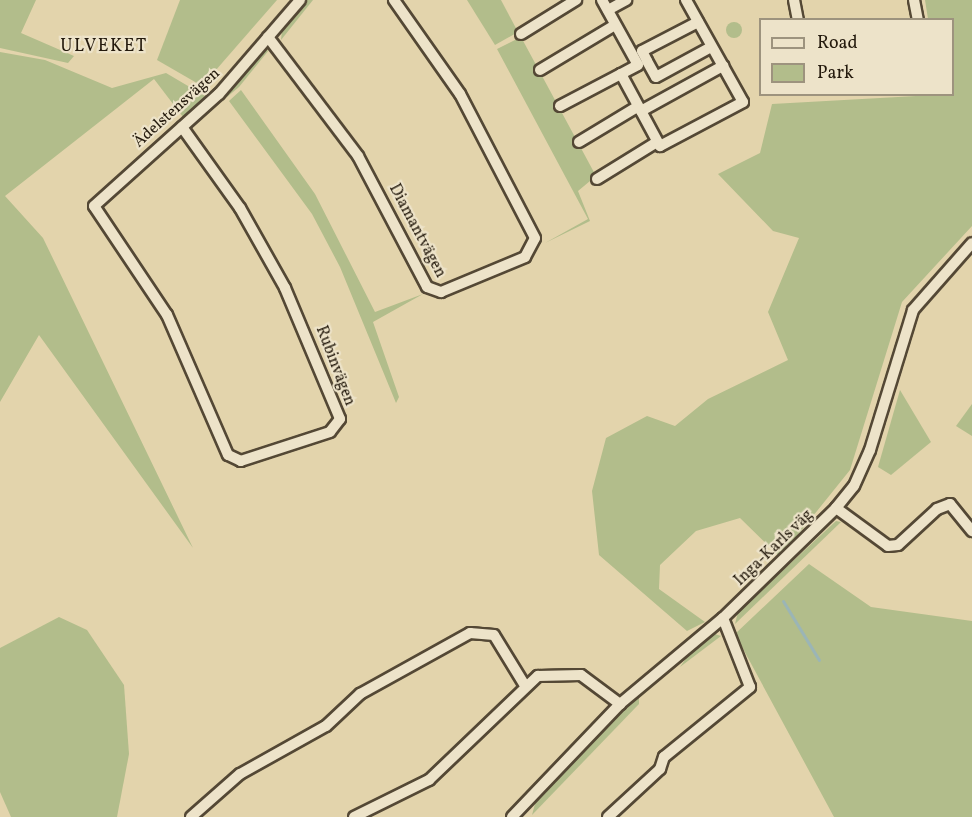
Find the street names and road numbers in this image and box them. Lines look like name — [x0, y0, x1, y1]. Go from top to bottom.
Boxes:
street label: Ädelstensvägen — [130, 64, 224, 152]
street label: Diamantvägen — [384, 181, 450, 281]
street label: Rubinvägen — [311, 323, 359, 409]
street label: Inga-Karls väg — [730, 505, 818, 591]

